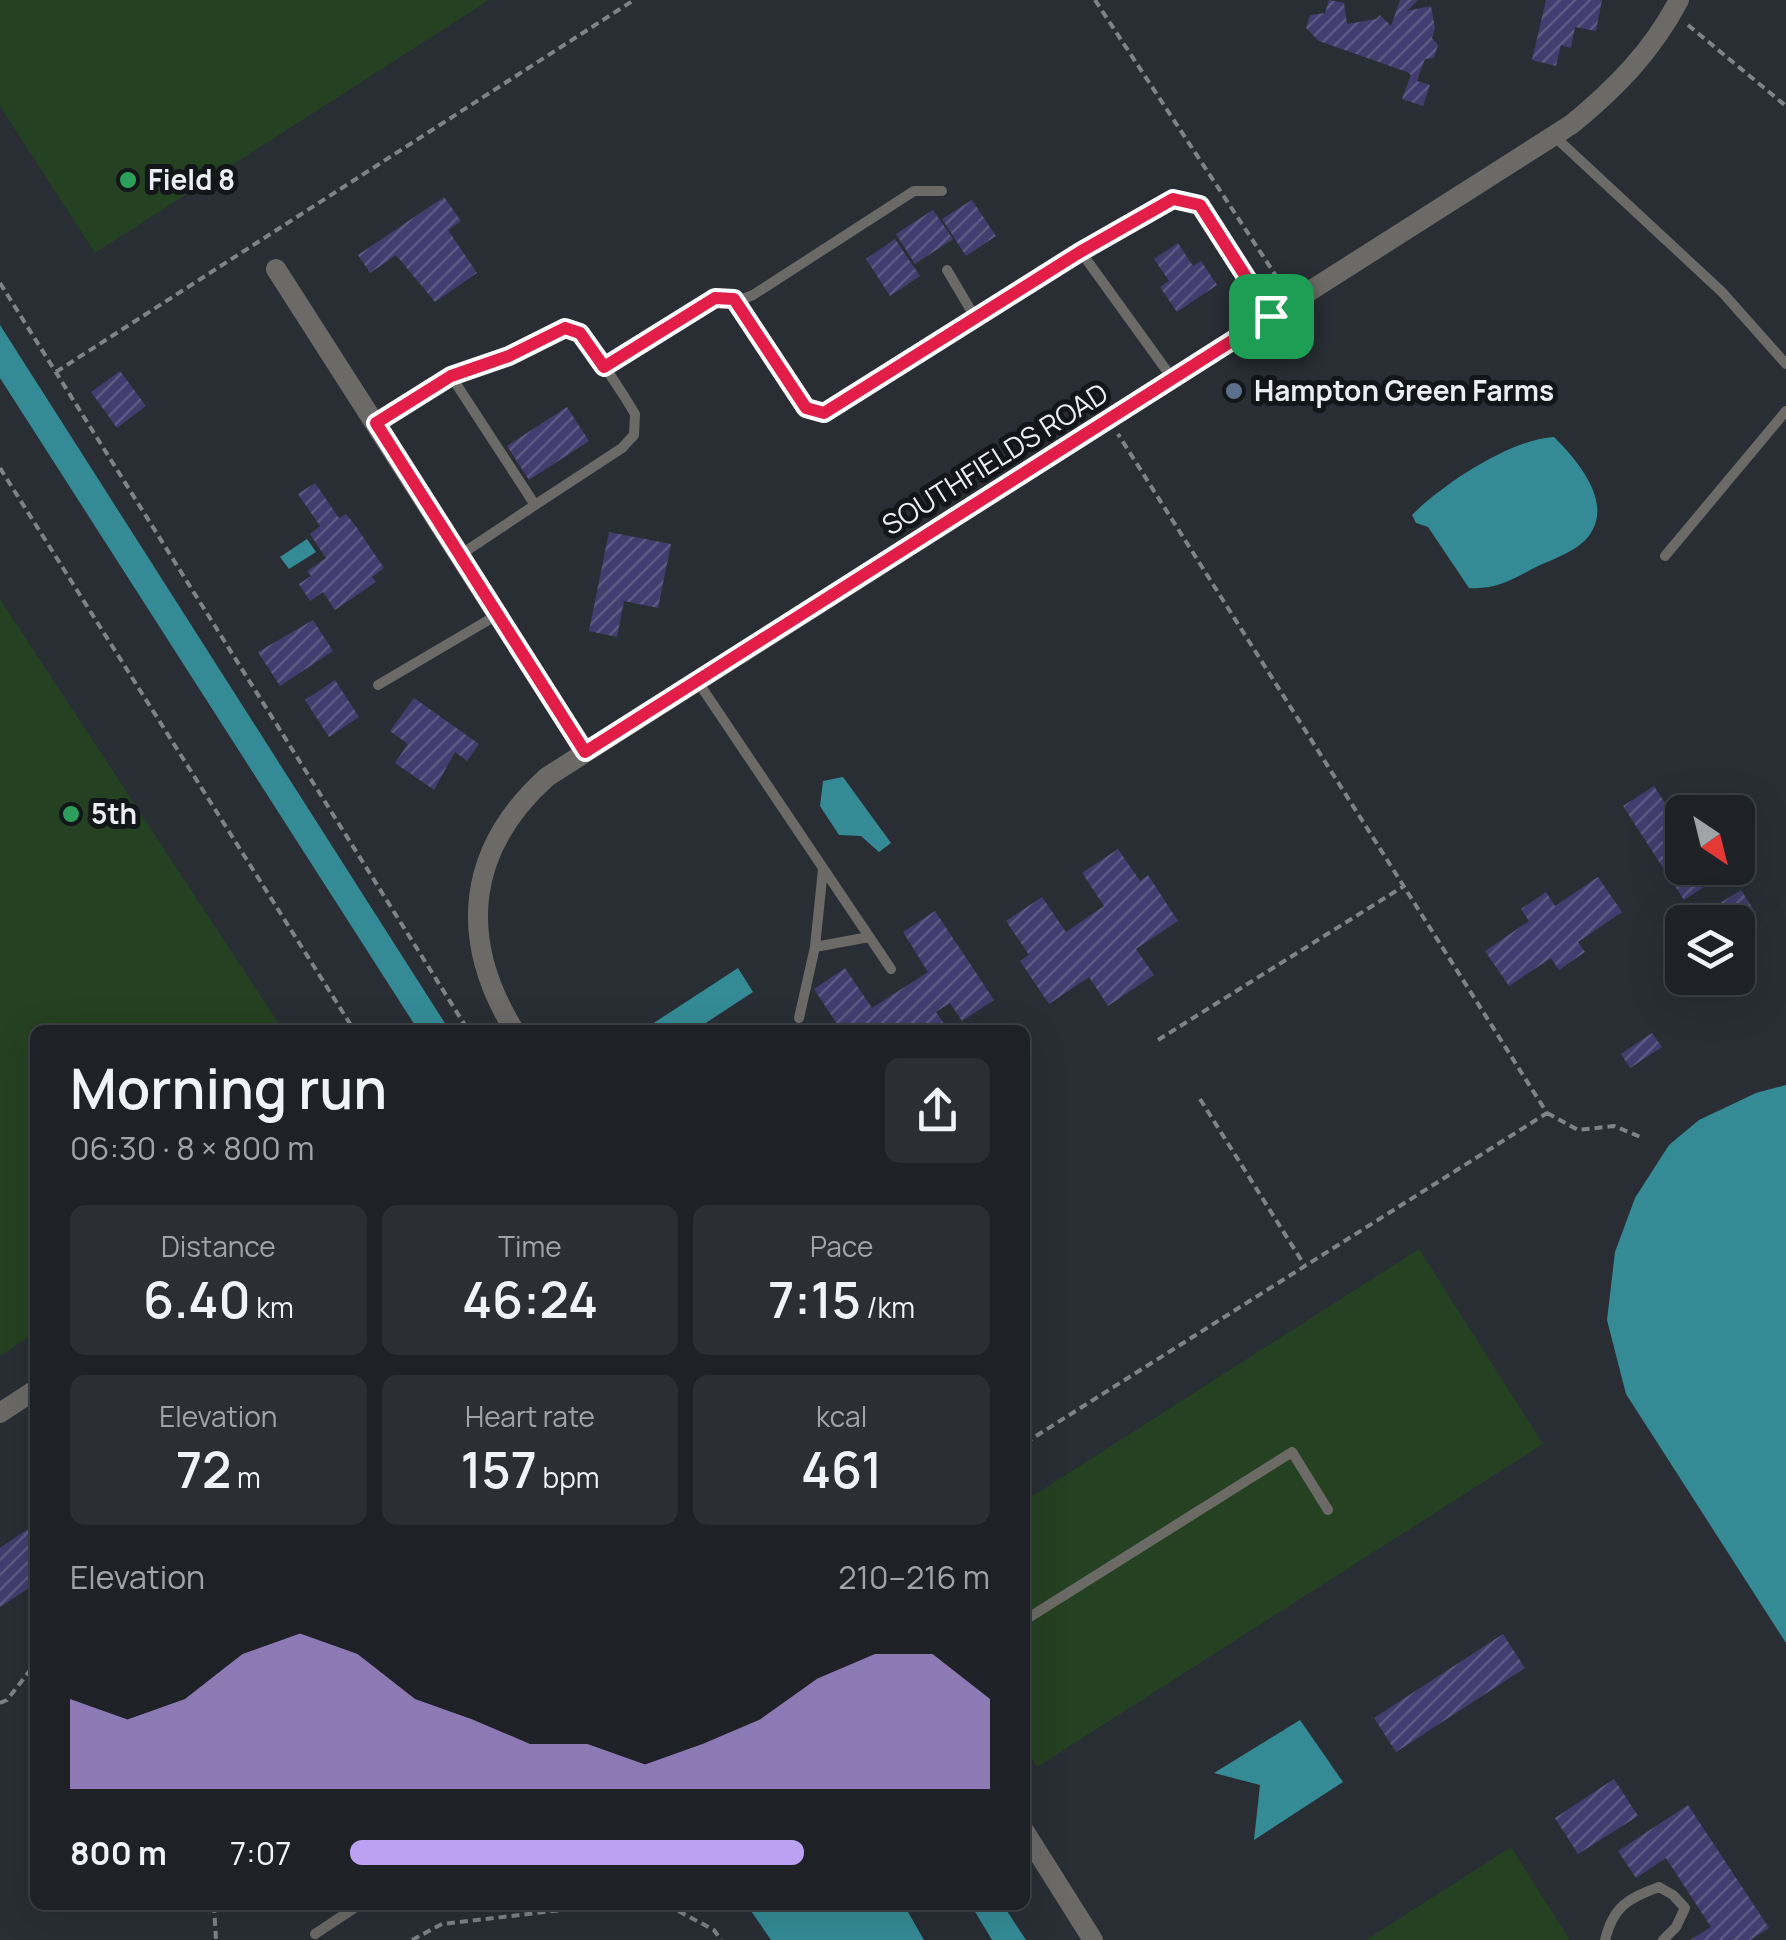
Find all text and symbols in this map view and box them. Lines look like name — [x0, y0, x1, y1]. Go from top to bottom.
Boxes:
place label: Field 8 — [148, 160, 235, 198]
marker: Field 8 — [117, 169, 139, 191]
pin — [1229, 274, 1314, 359]
icon: arrive — [1244, 289, 1299, 344]
place label: Hampton Green Farms — [1254, 371, 1554, 409]
street label: SOUTHFIELDS ROAD — [874, 373, 1115, 543]
marker: Hampton Green Farms — [1223, 380, 1245, 402]
place label: 5th — [91, 794, 137, 832]
north arrow — [1665, 795, 1755, 885]
map controls — [1665, 795, 1755, 995]
marker: 5th — [60, 803, 82, 825]
button: layers — [1665, 905, 1755, 995]
text: Morning run — [70, 1050, 387, 1126]
button: share — [885, 1058, 990, 1163]
text: 06:30 · 8 × 800 m — [70, 1126, 314, 1170]
text: Distance — [161, 1227, 276, 1265]
text: Time — [498, 1227, 562, 1265]
text: Pace — [810, 1227, 873, 1265]
text: 6.40 — [143, 1265, 251, 1333]
text: 46:24 — [462, 1265, 598, 1333]
text: 7:15 — [768, 1265, 861, 1333]
text: km — [251, 1288, 294, 1326]
text: /km — [861, 1288, 915, 1326]
text: Elevation — [159, 1397, 277, 1435]
text: Heart rate — [465, 1397, 595, 1435]
text: kcal — [816, 1397, 867, 1435]
text: 72 — [176, 1435, 231, 1503]
text: 157 — [461, 1435, 537, 1503]
text: 461 — [801, 1435, 882, 1503]
text: m — [231, 1458, 261, 1496]
text: bpm — [537, 1458, 599, 1496]
text: Elevation — [70, 1555, 205, 1599]
text: 210–216 m — [838, 1555, 990, 1599]
text: 800 m — [70, 1831, 167, 1875]
text: 7:07 — [230, 1831, 291, 1875]

